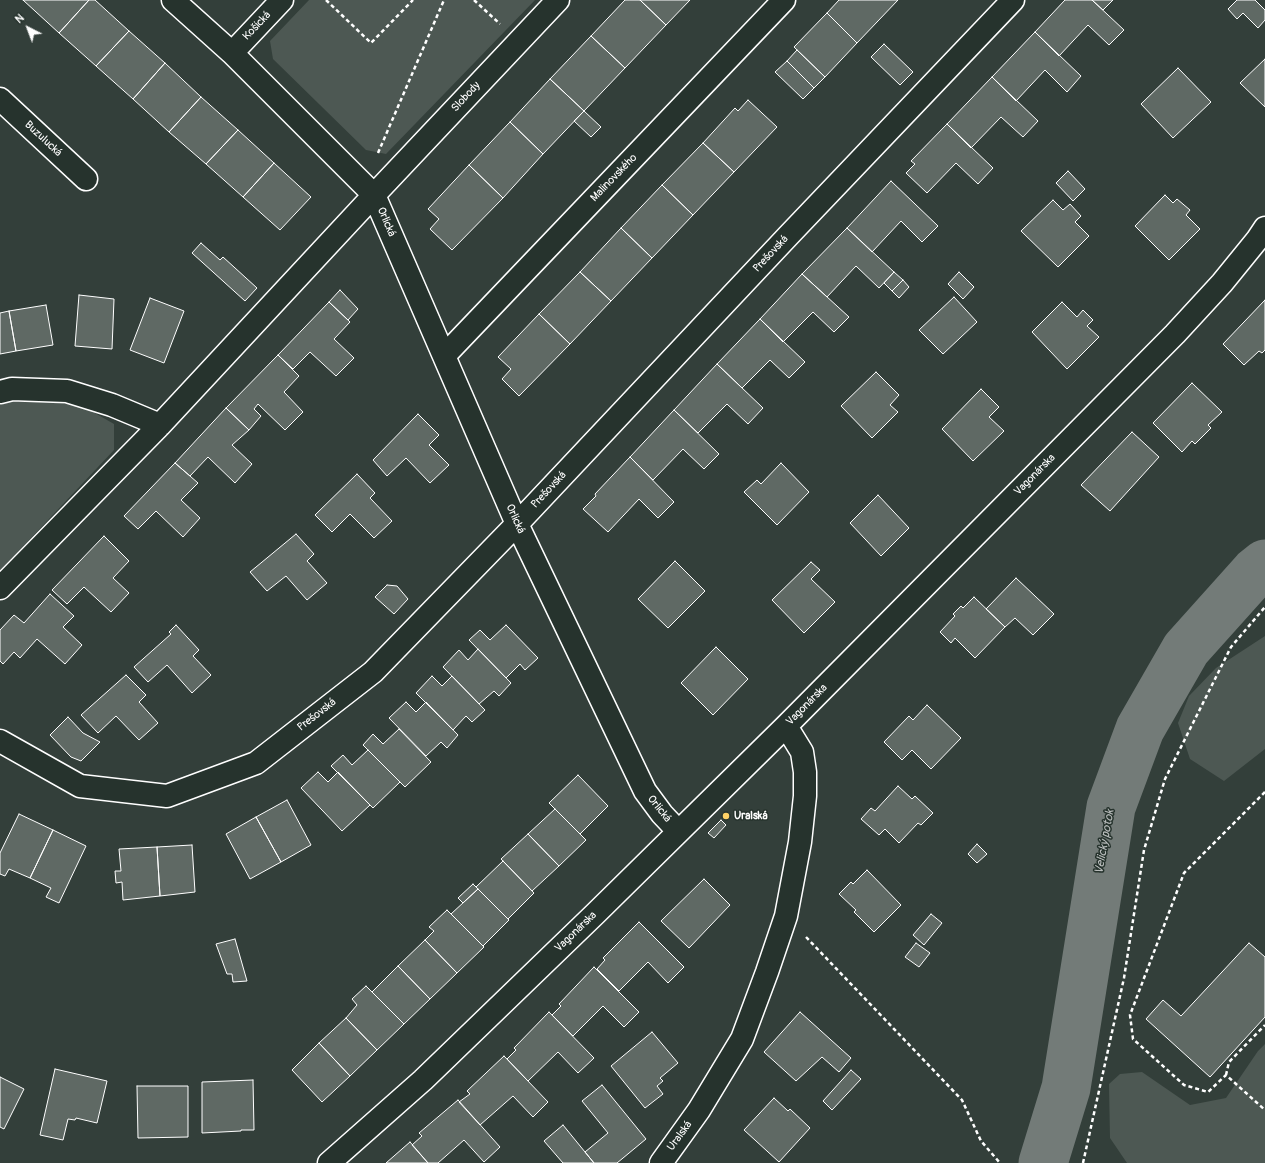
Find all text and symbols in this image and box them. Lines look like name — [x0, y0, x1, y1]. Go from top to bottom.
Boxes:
north arrow — [8, 8, 48, 48]
street label: Košická — [240, 9, 274, 43]
text: N — [13, 11, 27, 26]
street label: Slobody — [449, 79, 483, 115]
street label: Buzulucká — [21, 118, 65, 160]
street label: Malinovského — [588, 151, 640, 205]
street label: Orlická — [374, 205, 398, 239]
street label: Prešovská — [751, 233, 791, 275]
street label: Vagonárska — [1012, 452, 1058, 498]
street label: Prešovská — [529, 469, 569, 511]
street label: Orlická — [503, 502, 527, 536]
street label: Vagonárska — [784, 682, 830, 728]
street label: Prešovská — [295, 696, 339, 734]
street label: Orlická — [644, 793, 674, 825]
place label: Uralská — [734, 809, 768, 823]
water label: Velický potok — [1092, 809, 1118, 875]
marker: Uralská — [721, 811, 731, 821]
street label: Vagonárska — [552, 909, 600, 955]
street label: Uralská — [665, 1119, 695, 1153]

